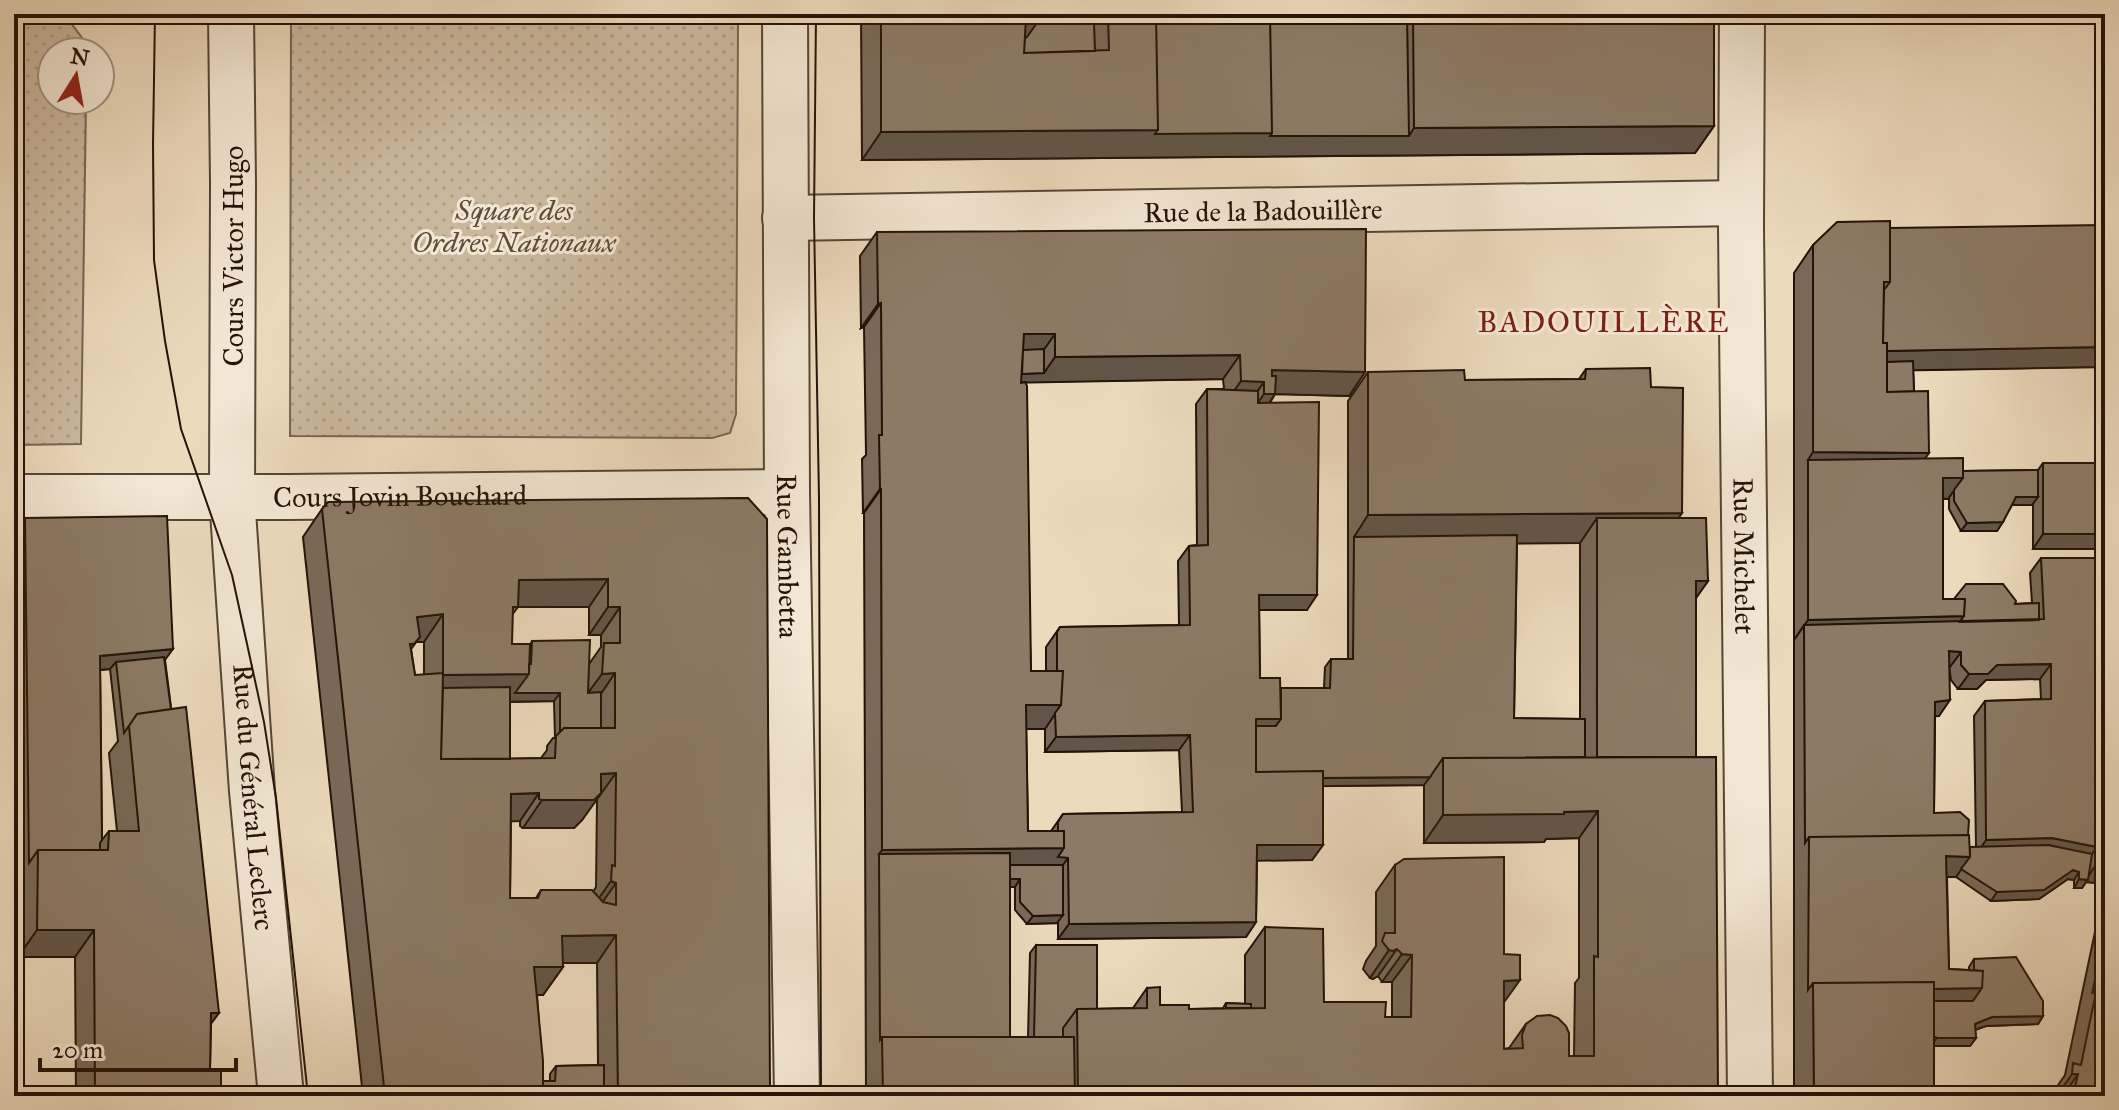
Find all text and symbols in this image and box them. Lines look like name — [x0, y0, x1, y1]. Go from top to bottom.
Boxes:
north arrow — [36, 36, 116, 116]
text: N — [68, 42, 92, 72]
street label: Cours Victor Hugo — [216, 146, 251, 366]
street label: Rue de la Badouillère — [1143, 191, 1383, 230]
park label: Square des Ordres Nationaux — [412, 193, 617, 260]
district label: BADOUILLÈRE — [1477, 303, 1731, 340]
street label: Rue Gambetta — [769, 474, 807, 639]
street label: Cours Jovin Bouchard — [273, 477, 527, 515]
street label: Rue Michelet — [1726, 477, 1763, 635]
street label: Rue du Général Leclerc — [226, 663, 283, 932]
scale bar — [40, 1022, 236, 1072]
text: 20 m — [52, 1035, 103, 1065]

